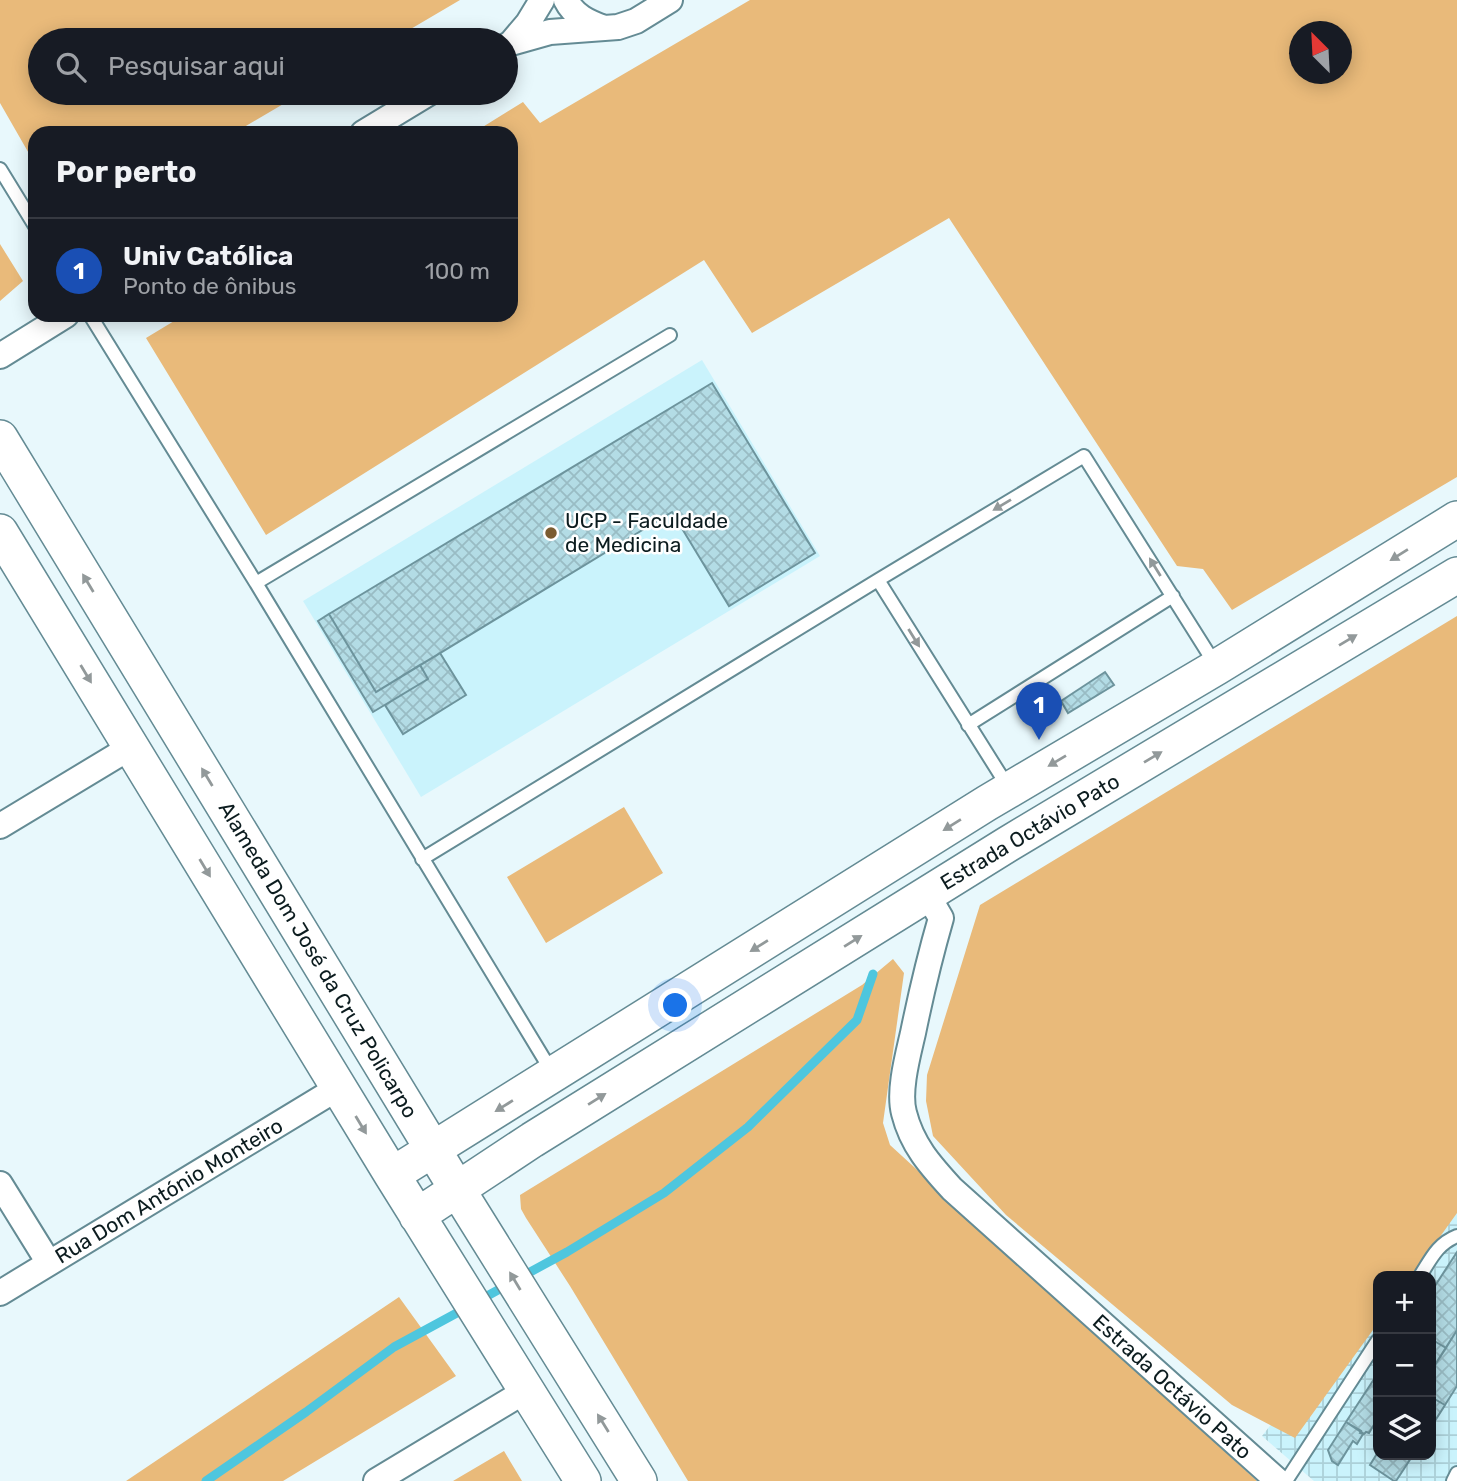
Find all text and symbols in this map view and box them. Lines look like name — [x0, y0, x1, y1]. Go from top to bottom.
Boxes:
north arrow — [1289, 21, 1352, 84]
search box — [28, 28, 518, 105]
icon: search — [52, 48, 90, 86]
text: Pesquisar aqui — [108, 51, 285, 82]
text: Por perto — [56, 154, 197, 190]
text: Univ Católica — [123, 241, 293, 272]
text: 1 — [73, 257, 85, 285]
text: 100 m — [425, 257, 490, 285]
text: Ponto de ônibus — [123, 272, 297, 300]
one-way arrow — [993, 498, 1012, 511]
place label: UCP - Faculdade de Medicina — [565, 508, 728, 557]
marker: UCP - Faculdade de Medicina — [543, 525, 559, 541]
one-way arrow — [1389, 548, 1408, 561]
one-way arrow — [1149, 558, 1162, 577]
one-way arrow — [82, 574, 95, 593]
one-way arrow — [907, 628, 920, 647]
one-way arrow — [1339, 634, 1358, 647]
one-way arrow — [80, 665, 93, 684]
pin: 1 — [1016, 682, 1062, 740]
one-way arrow — [1143, 751, 1162, 764]
one-way arrow — [1048, 755, 1067, 767]
one-way arrow — [200, 768, 213, 787]
street label: Estrada Octávio Pato — [936, 768, 1124, 895]
street label: Alameda Dom José da Cruz Policarpo — [214, 797, 423, 1122]
one-way arrow — [942, 819, 961, 832]
one-way arrow — [198, 859, 211, 878]
one-way arrow — [843, 934, 862, 947]
one-way arrow — [750, 940, 769, 953]
your location — [658, 988, 692, 1022]
one-way arrow — [588, 1093, 607, 1106]
one-way arrow — [494, 1099, 514, 1112]
street label: Rua Dom António Monteiro — [50, 1113, 287, 1269]
one-way arrow — [355, 1116, 368, 1135]
map controls — [1373, 1271, 1436, 1460]
button: + — [1373, 1271, 1436, 1334]
one-way arrow — [508, 1272, 521, 1291]
street label: Estrada Octávio Pato — [1088, 1309, 1257, 1464]
button: − — [1373, 1334, 1436, 1397]
button: layers — [1373, 1397, 1436, 1460]
one-way arrow — [597, 1414, 610, 1433]

